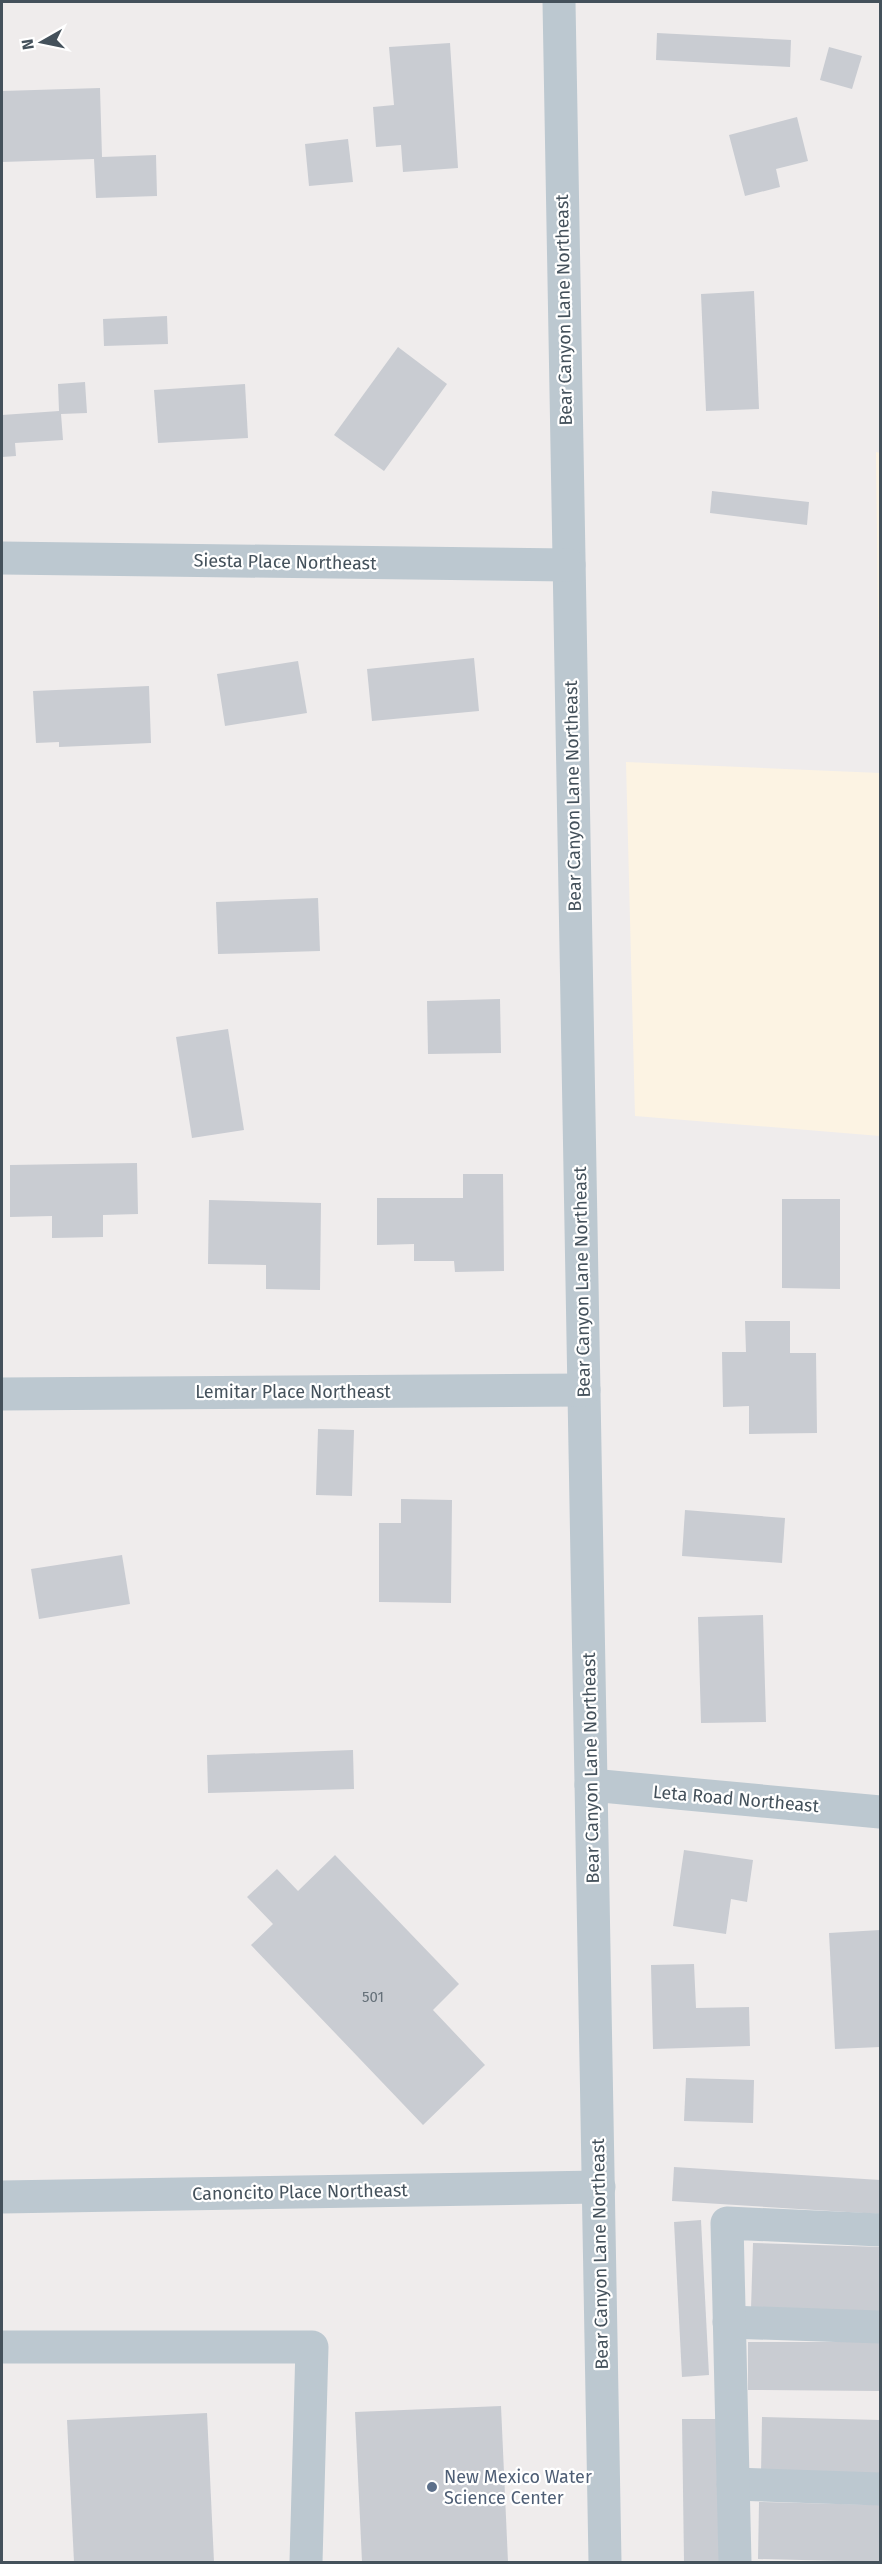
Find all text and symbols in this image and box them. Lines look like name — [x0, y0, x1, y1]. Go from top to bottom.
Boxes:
north arrow — [12, 12, 72, 72]
text: N — [17, 38, 38, 51]
street label: Bear Canyon Lane Northeast — [551, 194, 577, 426]
street label: Siesta Place Northeast — [193, 549, 377, 575]
street label: Bear Canyon Lane Northeast — [560, 680, 586, 912]
street label: Bear Canyon Lane Northeast — [569, 1166, 595, 1398]
street label: Lemitar Place Northeast — [195, 1381, 391, 1403]
street label: Bear Canyon Lane Northeast — [578, 1652, 604, 1884]
street label: Leta Road Northeast — [652, 1781, 820, 1817]
house number: 501 — [362, 1988, 384, 2006]
street label: Bear Canyon Lane Northeast — [587, 2138, 613, 2370]
street label: Canoncito Place Northeast — [192, 2179, 408, 2205]
place label: New Mexico Water Science Center — [444, 2466, 592, 2509]
marker: New Mexico Water Science Center — [425, 2480, 439, 2494]

